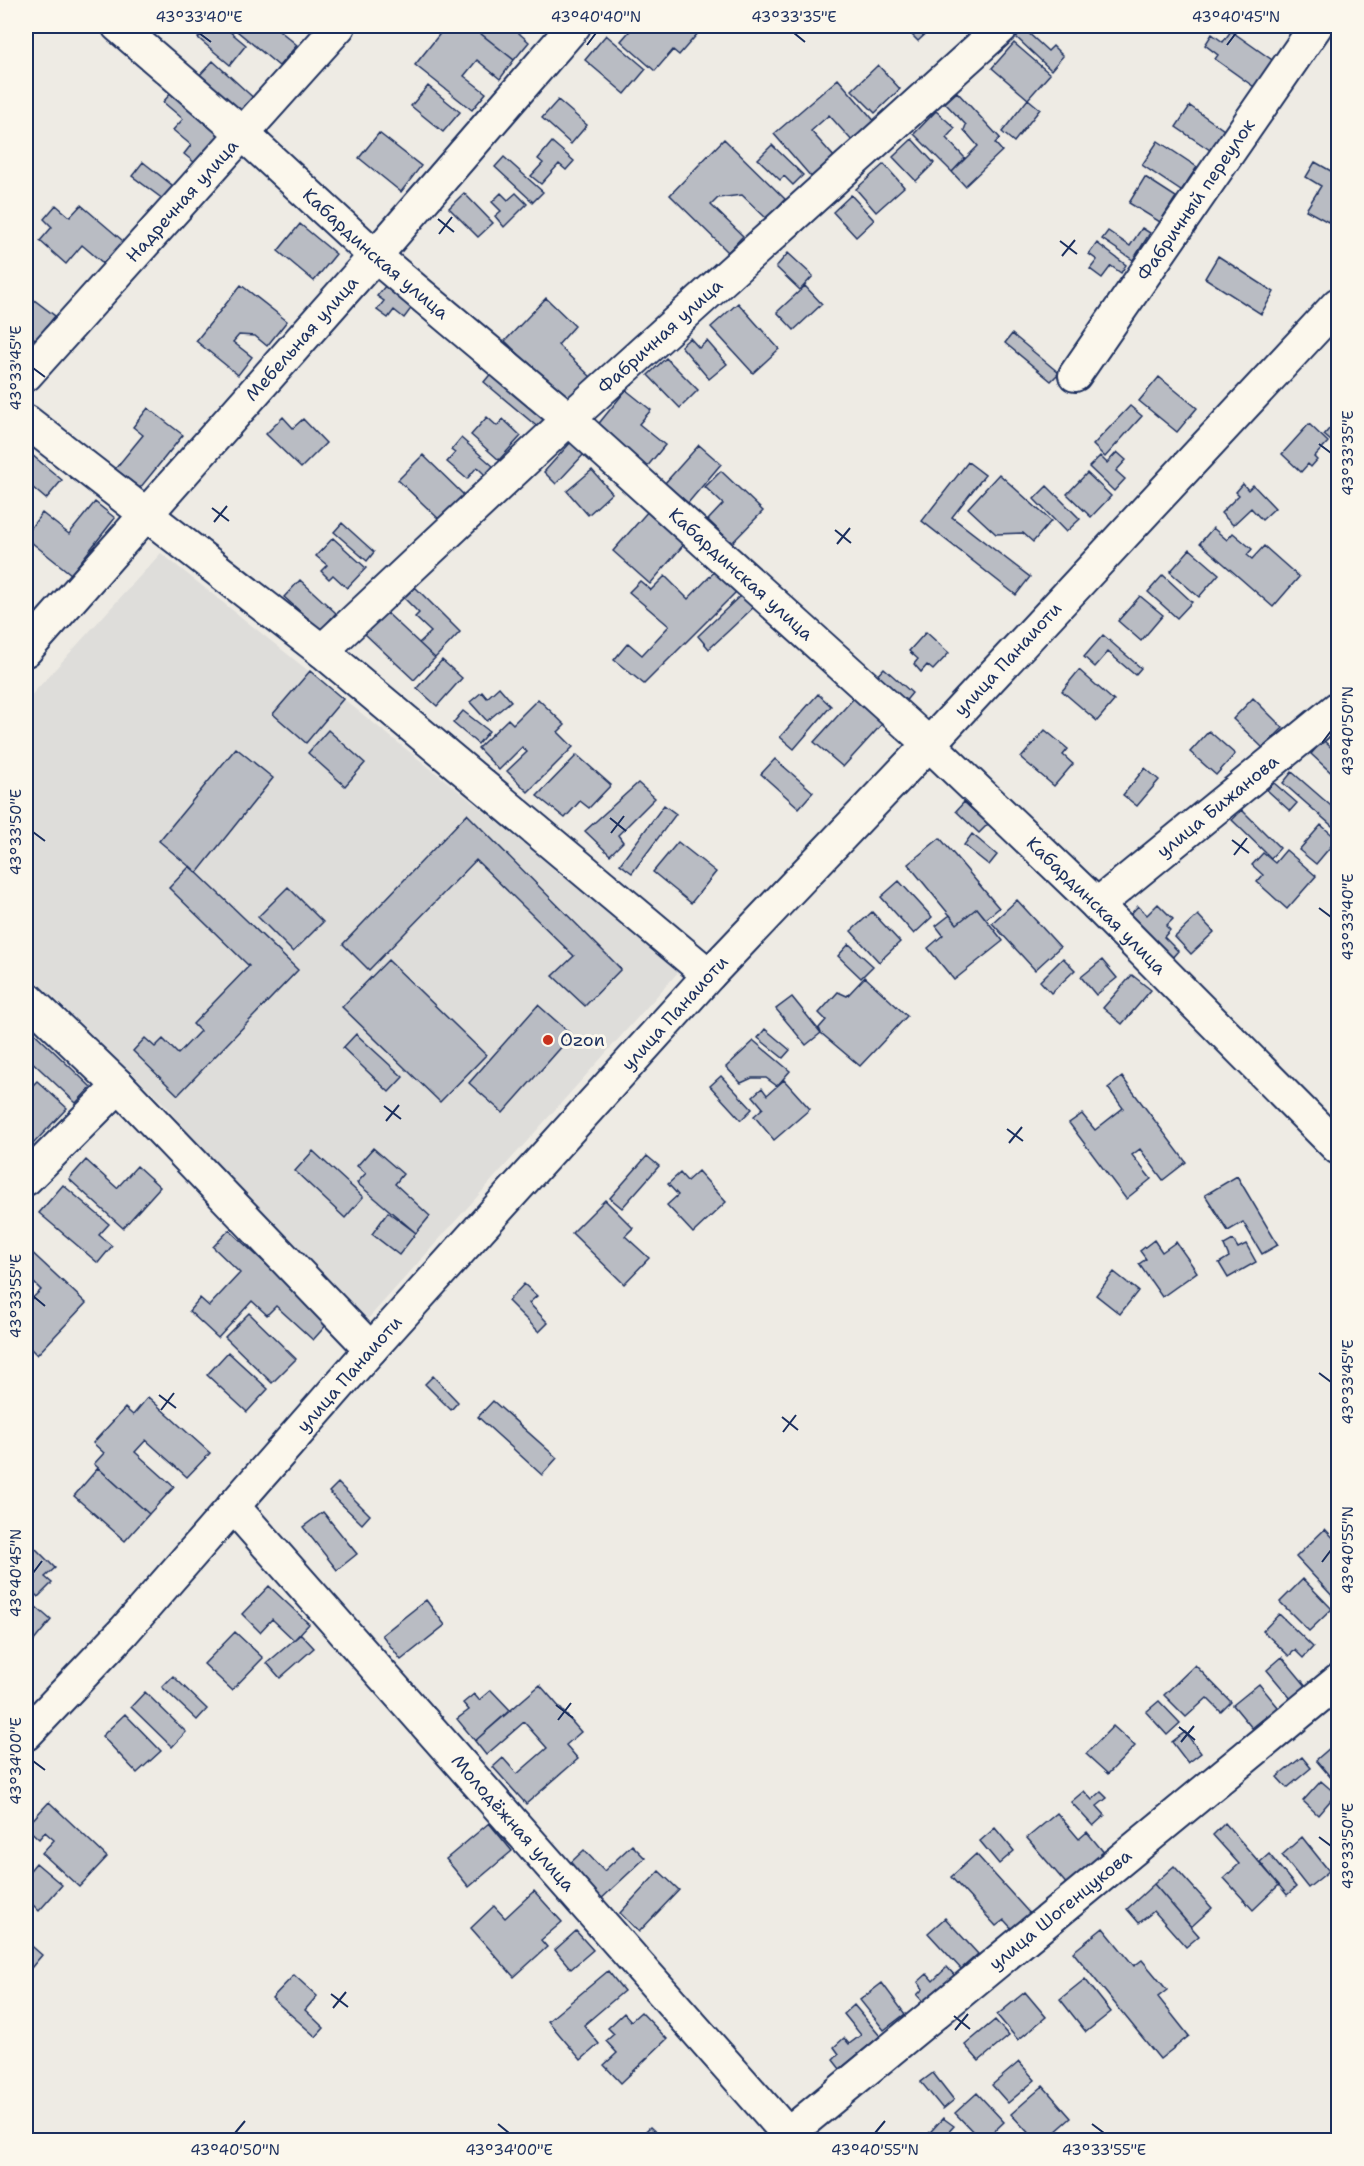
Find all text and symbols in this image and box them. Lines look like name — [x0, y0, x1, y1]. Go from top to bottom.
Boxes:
text: 43°33'40"E — [155, 7, 243, 27]
text: 43°40'40"N — [551, 7, 641, 27]
text: 43°33'35"E — [751, 7, 837, 27]
text: 43°40'45"N — [1192, 7, 1280, 27]
street label: Фабричный переулок — [1132, 114, 1261, 285]
street label: Надречная улица — [121, 134, 244, 267]
street label: Кабардинская улица — [297, 183, 454, 325]
street label: Мебельная улица — [240, 271, 364, 406]
street label: Фабричная улица — [593, 274, 728, 399]
text: 43°33'45"E — [6, 325, 26, 411]
text: 43°33'35"E — [1338, 410, 1358, 496]
street label: Кабардинская улица — [663, 503, 819, 646]
street label: улица Панаиоти — [949, 597, 1067, 721]
text: 43°40'50"N — [1338, 686, 1358, 776]
street label: улица Бижанова — [1152, 749, 1284, 863]
text: 43°33'50"E — [6, 789, 26, 875]
street label: Кабардинская улица — [1021, 832, 1171, 980]
text: 43°33'40"E — [1338, 873, 1358, 961]
street label: улица Панаиоти — [616, 950, 734, 1076]
place label: Ozon — [560, 1028, 605, 1052]
marker: Ozon — [541, 1033, 555, 1047]
text: 43°33'55"E — [6, 1254, 26, 1338]
street label: улица Панаиоти — [292, 1310, 407, 1437]
text: 43°33'45"E — [1338, 1339, 1358, 1425]
text: 43°40'55"N — [1338, 1506, 1358, 1594]
text: 43°40'45"N — [6, 1529, 26, 1617]
text: 43°34'00"E — [6, 1717, 26, 1805]
street label: Молодёжная улица — [446, 1749, 580, 1897]
text: 43°33'50"E — [1338, 1803, 1358, 1889]
street label: улица Шогенцукова — [984, 1844, 1137, 1976]
text: 43°40'50"N — [190, 2140, 280, 2160]
text: 43°34'00"E — [465, 2140, 553, 2160]
text: 43°40'55"N — [831, 2140, 919, 2160]
text: 43°33'55"E — [1062, 2140, 1146, 2160]

